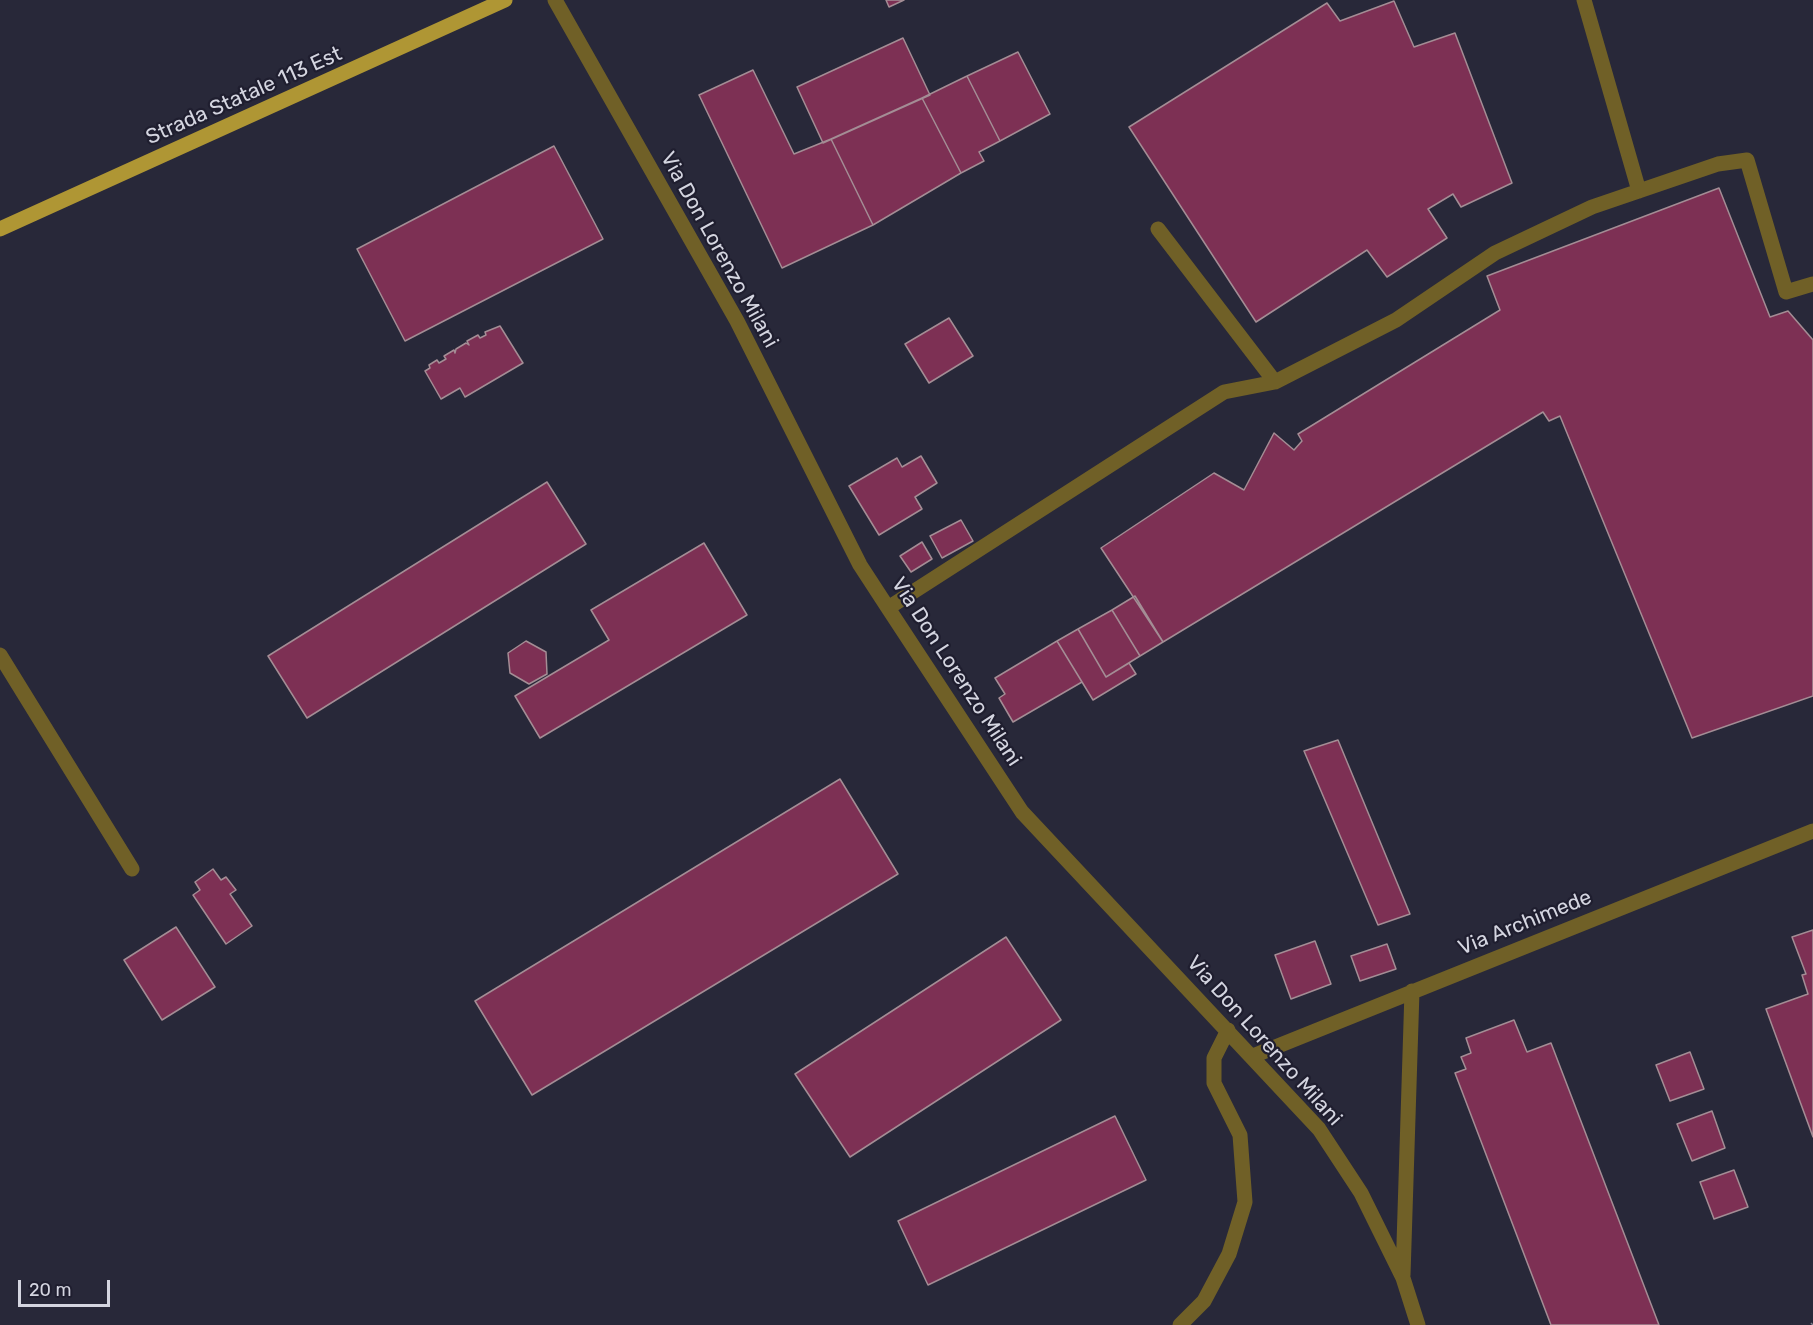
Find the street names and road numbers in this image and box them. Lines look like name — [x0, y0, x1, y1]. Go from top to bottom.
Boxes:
street label: Strada Statale 113 Est — [142, 41, 346, 151]
street label: Via Don Lorenzo Milani — [655, 148, 783, 352]
street label: Via Don Lorenzo Milani — [886, 573, 1026, 771]
street label: Via Archimede — [1455, 885, 1595, 961]
street label: Via Don Lorenzo Milani — [1181, 951, 1347, 1131]

